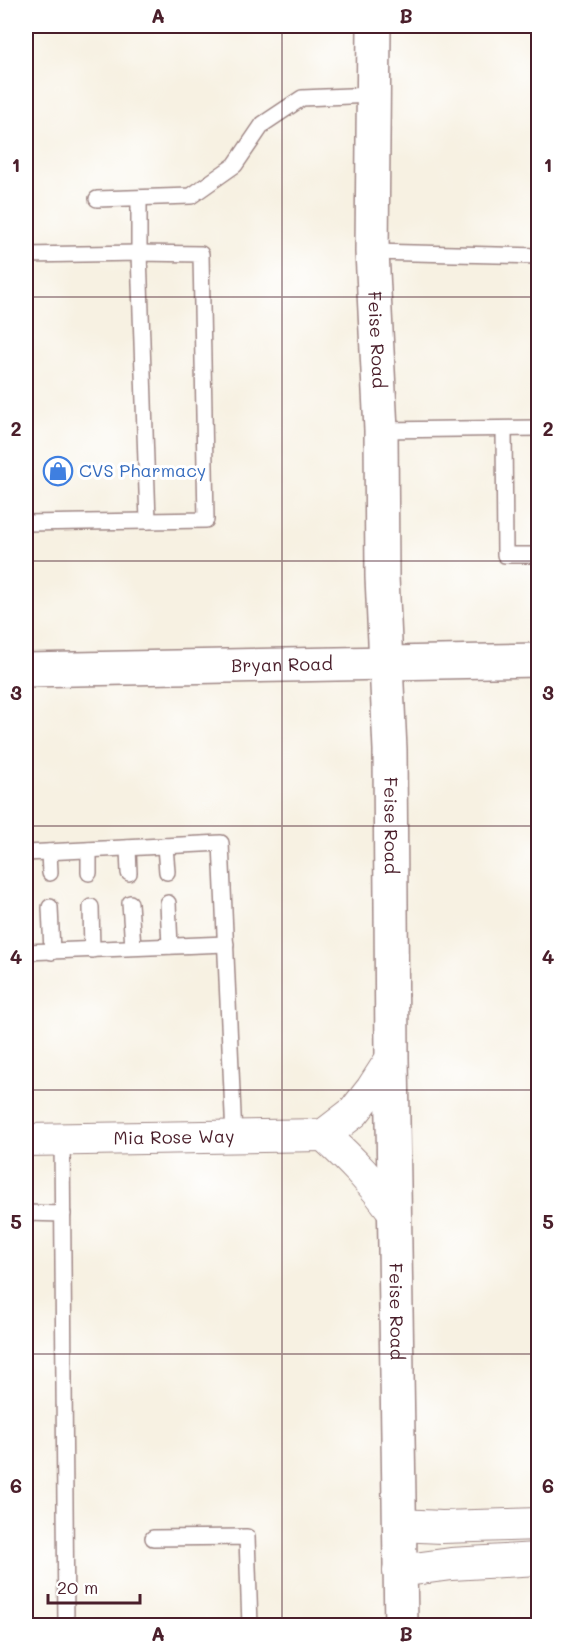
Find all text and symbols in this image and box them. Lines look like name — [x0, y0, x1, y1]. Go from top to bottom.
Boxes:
text: A — [151, 2, 165, 28]
text: B — [399, 2, 413, 28]
text: 1 — [12, 151, 20, 177]
text: 1 — [544, 151, 552, 177]
street label: Feise Road — [363, 291, 392, 389]
text: 2 — [10, 415, 22, 441]
text: 2 — [542, 415, 554, 441]
shop icon: CVS Pharmacy — [42, 455, 74, 487]
place label: CVS Pharmacy — [79, 458, 206, 482]
street label: Bryan Road — [231, 651, 333, 677]
text: 3 — [10, 679, 22, 705]
text: 3 — [542, 679, 554, 705]
street label: Feise Road — [379, 777, 404, 874]
text: 4 — [10, 943, 23, 969]
text: 4 — [542, 943, 555, 969]
street label: Mia Rose Way — [113, 1124, 235, 1150]
text: 5 — [10, 1208, 22, 1234]
text: 5 — [542, 1208, 554, 1234]
street label: Feise Road — [384, 1263, 410, 1360]
text: 6 — [10, 1472, 22, 1498]
text: 6 — [542, 1472, 554, 1498]
scale bar — [48, 1567, 140, 1605]
text: 20 m — [57, 1575, 98, 1599]
text: A — [151, 1620, 165, 1646]
text: B — [399, 1620, 413, 1646]

